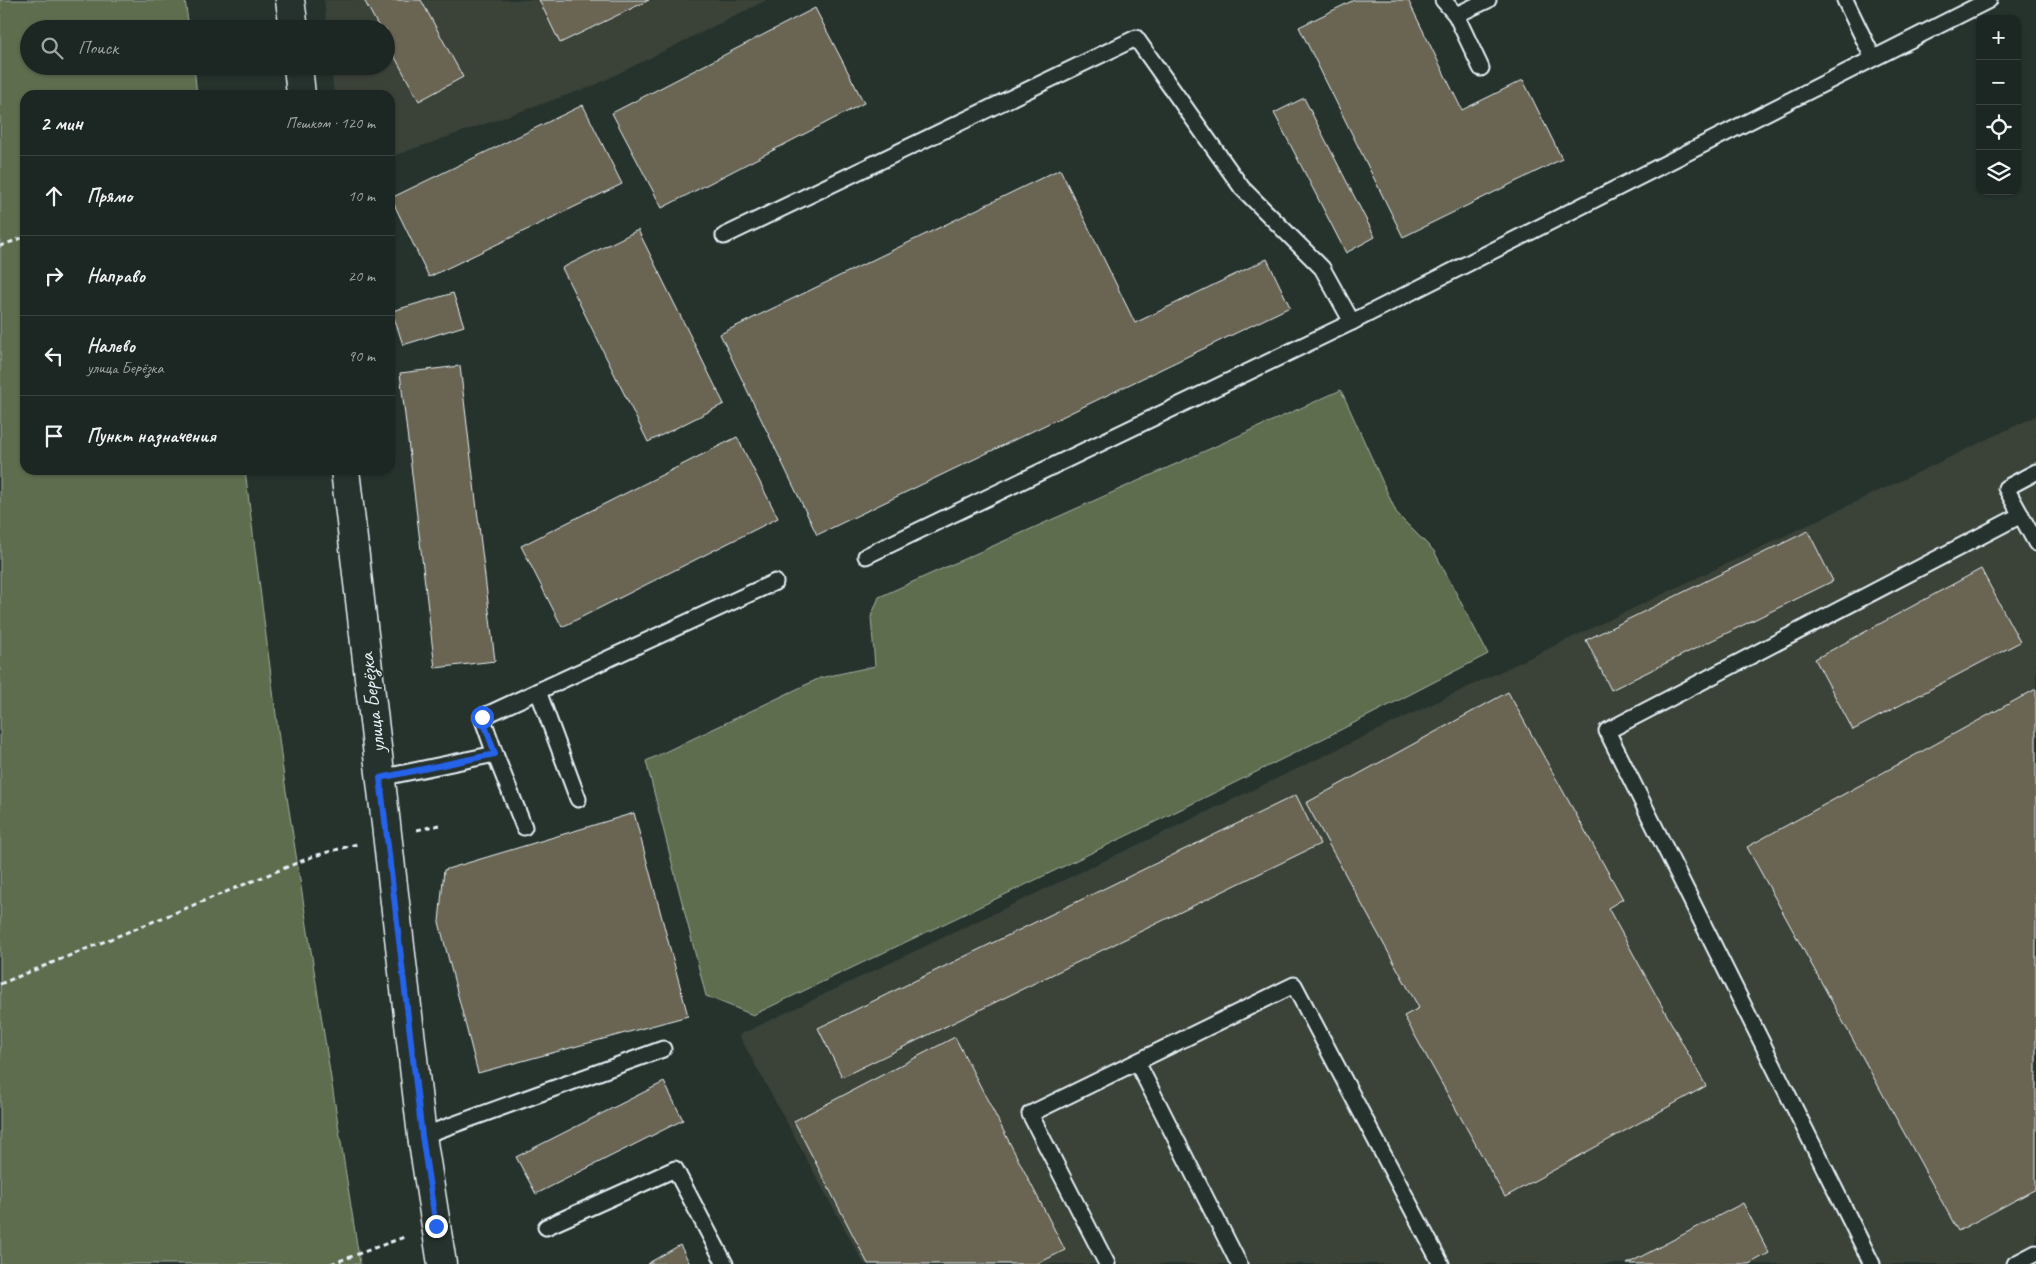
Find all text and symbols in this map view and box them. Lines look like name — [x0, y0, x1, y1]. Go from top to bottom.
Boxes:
map controls — [1976, 15, 2021, 195]
button: + — [1976, 15, 2021, 60]
search box — [20, 20, 395, 75]
icon: search — [38, 34, 66, 62]
text: Поиск — [78, 36, 118, 60]
button: − — [1976, 60, 2021, 105]
button: locate — [1976, 105, 2021, 150]
text: 2 мин — [40, 110, 83, 136]
text: Пешком · 120 m — [286, 113, 375, 133]
button: layers — [1976, 150, 2021, 195]
icon: ahead — [40, 182, 68, 210]
text: Прямо — [87, 184, 132, 208]
text: 10 m — [348, 186, 375, 206]
icon: right — [40, 262, 68, 290]
text: Направо — [87, 264, 145, 288]
text: 20 m — [348, 266, 375, 286]
text: Налево — [87, 334, 135, 358]
icon: left — [40, 342, 68, 370]
text: 90 m — [348, 346, 375, 366]
text: улица Берёзка — [87, 358, 163, 378]
icon: arrive — [40, 422, 68, 450]
text: Пункт назначения — [87, 424, 216, 448]
street label: улица Берёзка — [353, 650, 392, 756]
route start — [471, 706, 494, 729]
route end — [425, 1215, 448, 1238]

